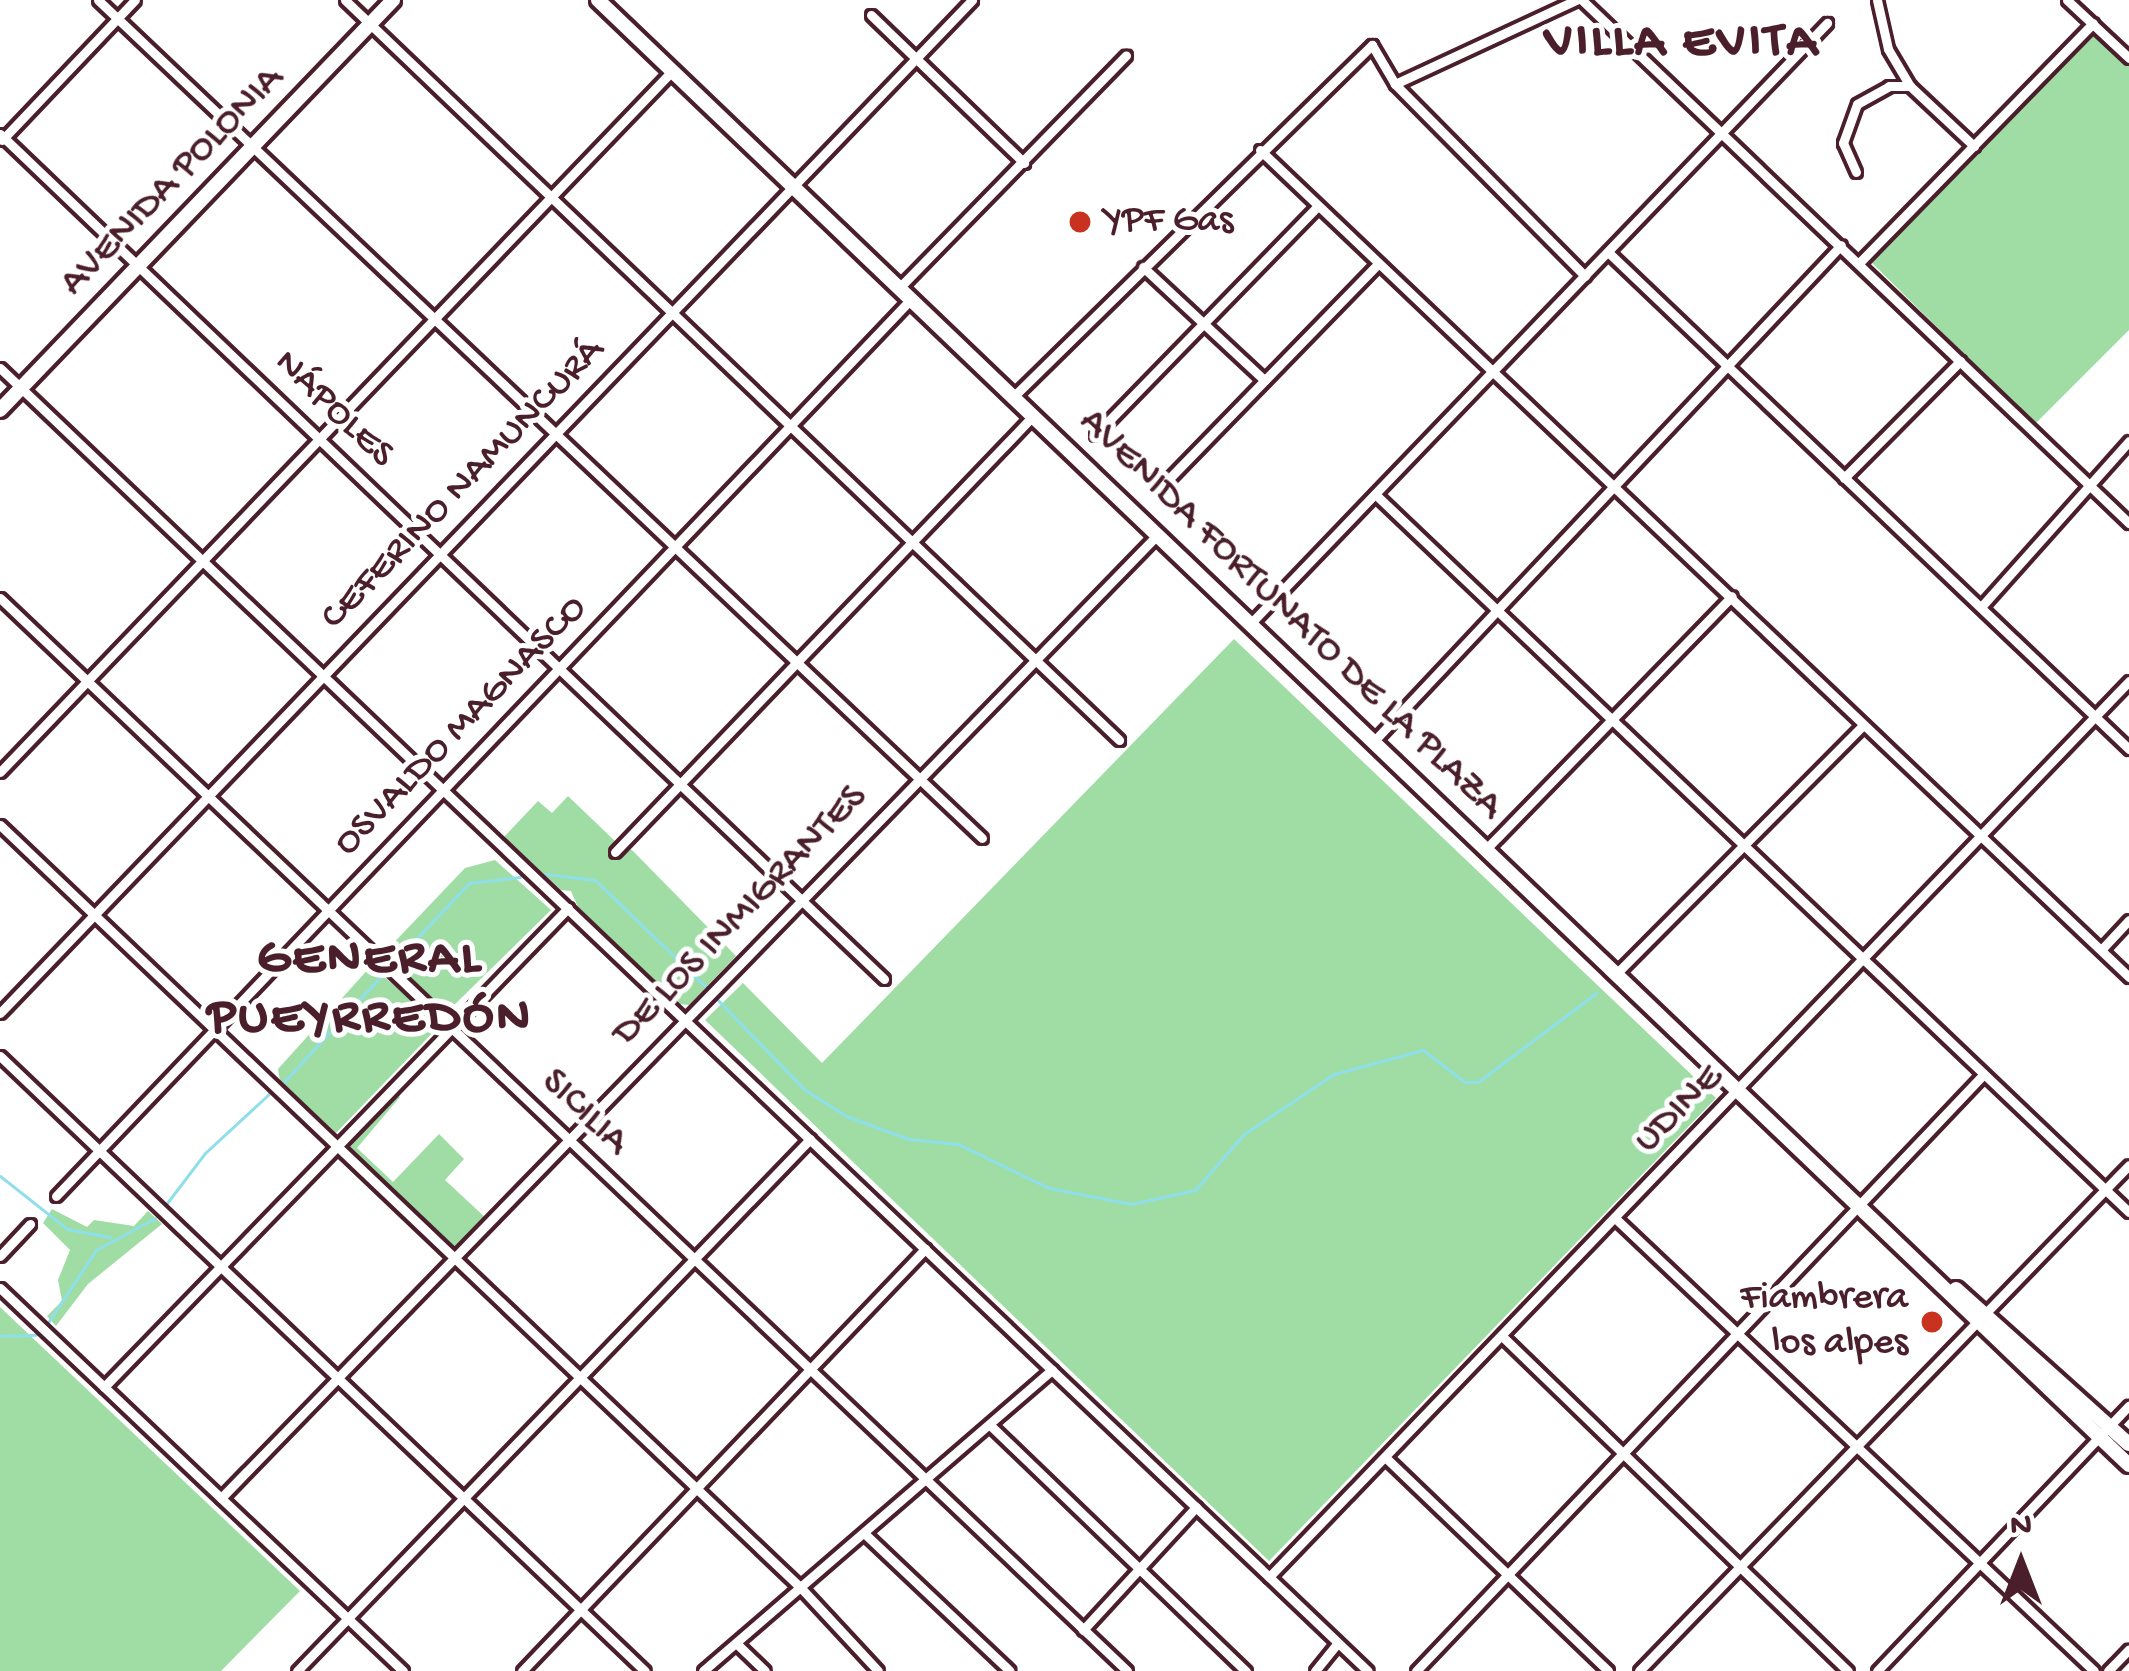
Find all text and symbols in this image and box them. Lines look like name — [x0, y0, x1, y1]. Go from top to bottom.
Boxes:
district label: VILLA EVITA — [1544, 13, 1820, 75]
street label: AVENIDA POLONIA — [51, 57, 295, 307]
place label: YPF Gas — [1104, 199, 1233, 245]
marker: YPF Gas — [1067, 209, 1093, 235]
street label: CEFERINO NAMUNCURÁ — [312, 329, 616, 641]
street label: NÁPOLES — [263, 341, 403, 479]
street label: AVENIDA FORTUNATO DE LA PLAZA — [1068, 400, 1512, 830]
street label: OSVALDO MAGNASCO — [326, 587, 598, 867]
street label: DE LOS INMIGRANTES — [604, 775, 878, 1057]
district label: GENERAL PUEYRREDÓN — [207, 931, 533, 1051]
street label: UDINE — [1626, 1056, 1734, 1164]
street label: SICILIA — [530, 1060, 638, 1166]
place label: Fiambrera los alpes — [1740, 1277, 1908, 1368]
marker: Fiambrera los alpes — [1919, 1309, 1945, 1335]
north arrow — [1961, 1503, 2081, 1623]
text: N — [2010, 1508, 2032, 1546]

